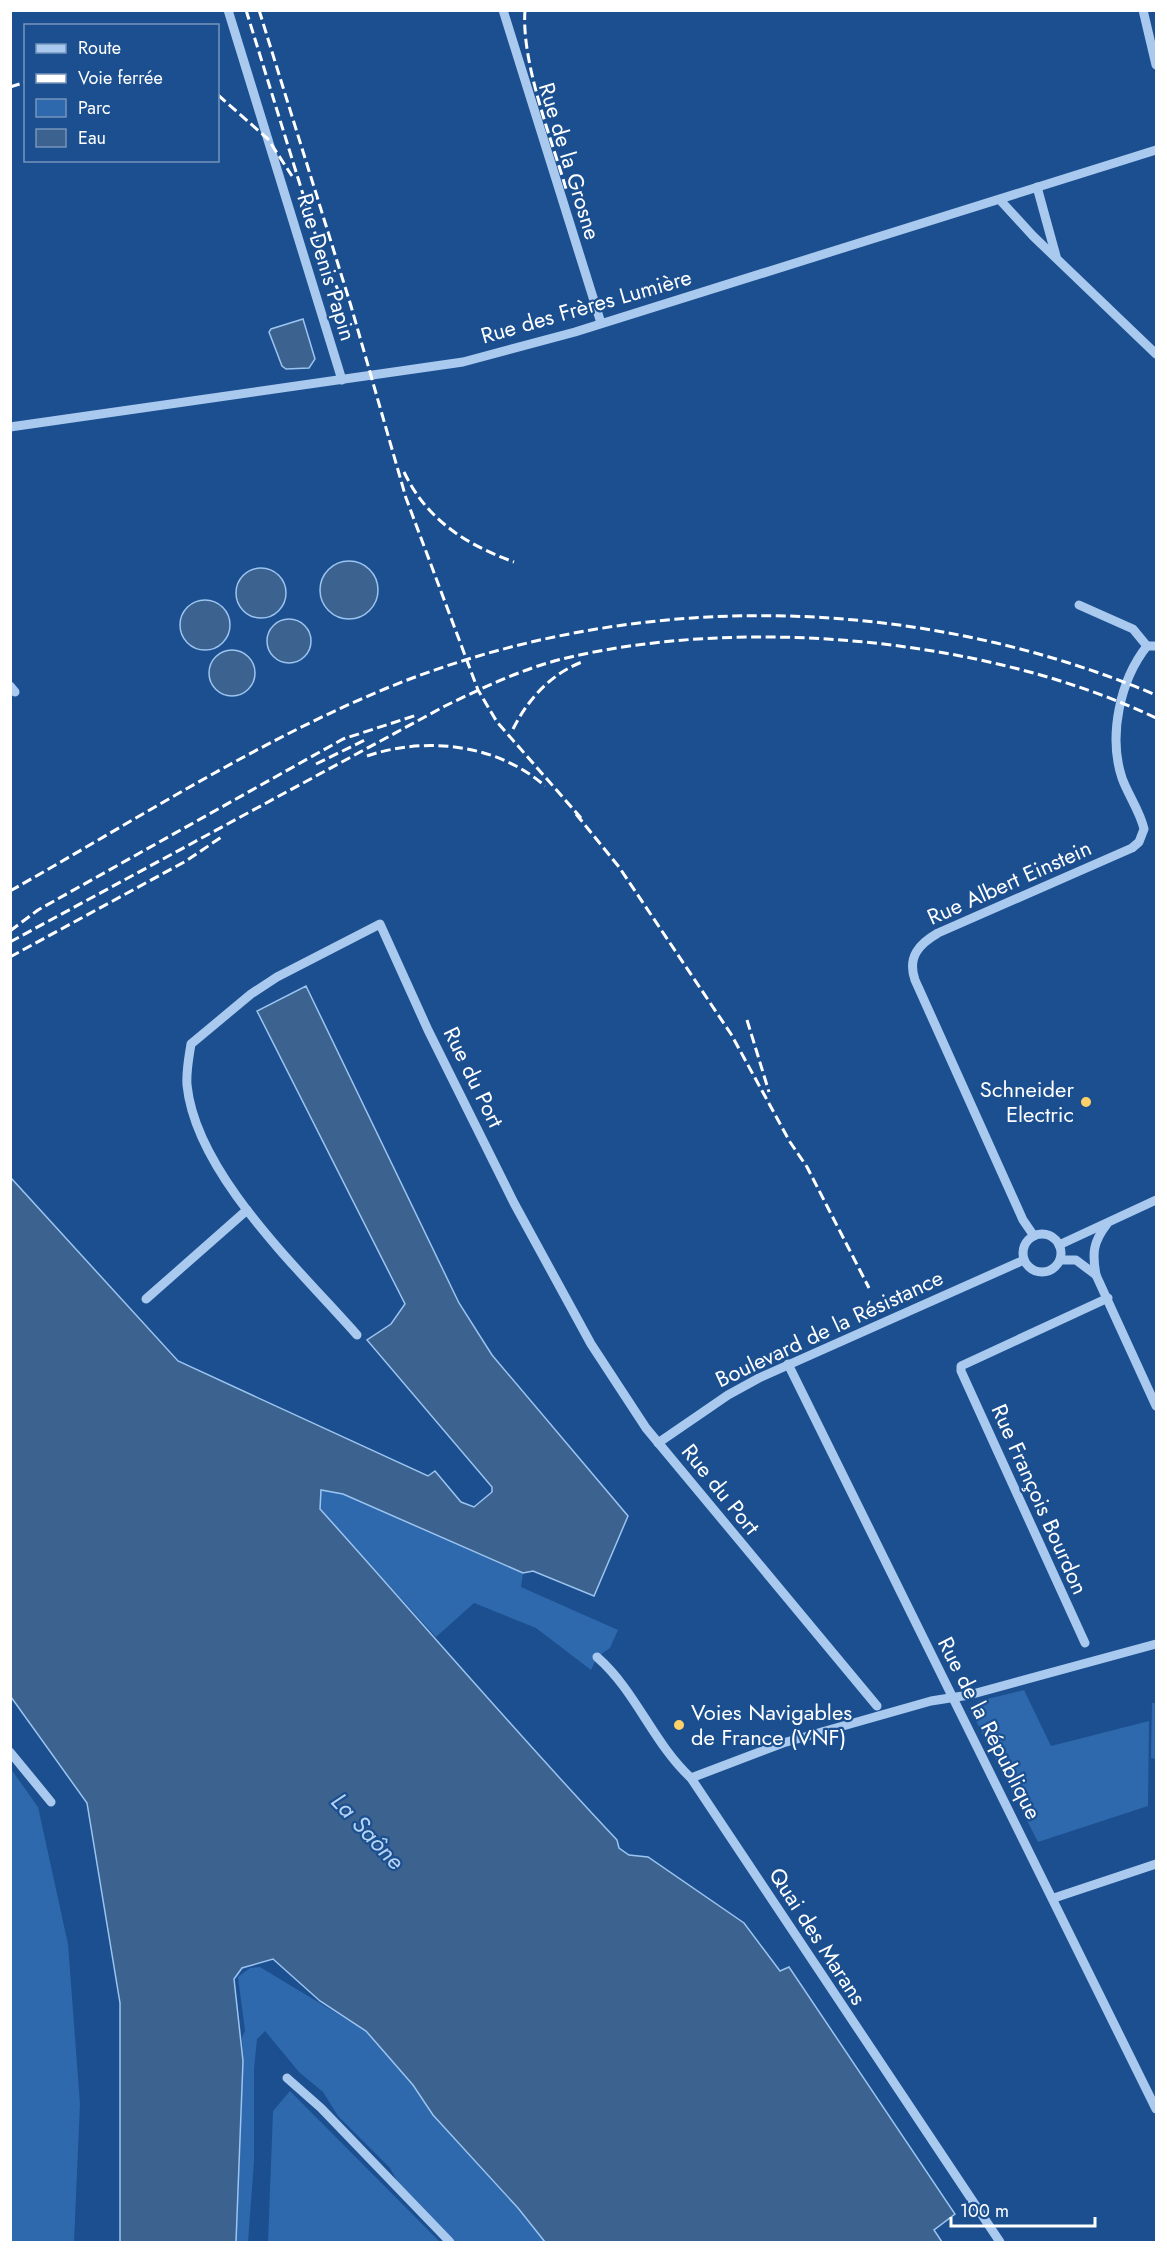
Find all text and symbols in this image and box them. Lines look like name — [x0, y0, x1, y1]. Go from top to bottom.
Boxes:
legend — [24, 24, 219, 162]
text: Route — [78, 35, 121, 61]
text: Voie ferrée — [78, 65, 163, 91]
street label: Rue de la Grosne — [531, 79, 609, 243]
text: Parc — [78, 95, 111, 121]
text: Eau — [78, 125, 106, 151]
street label: Rue Denis Papin — [289, 189, 365, 345]
street label: Rue des Frères Lumière — [477, 261, 695, 351]
street label: Rue Albert Einstein — [922, 831, 1096, 933]
street label: Rue du Port — [436, 1021, 513, 1134]
place label: Schneider Electric — [980, 1073, 1074, 1130]
marker: Schneider Electric — [1079, 1095, 1093, 1109]
street label: Boulevard de la Résistance — [710, 1261, 948, 1395]
street label: Rue François Bourdon — [984, 1399, 1096, 1599]
street label: Rue du Port — [674, 1437, 768, 1542]
street label: Rue de la République — [930, 1631, 1050, 1825]
place label: Voies Navigables de France (VNF) — [691, 1696, 852, 1753]
marker: Voies Navigables de France (VNF) — [672, 1718, 686, 1732]
water label: La Saône — [323, 1785, 413, 1877]
street label: Quai des Marans — [762, 1861, 875, 2011]
scale bar — [951, 2190, 1095, 2228]
text: 100 m — [960, 2198, 1009, 2224]

